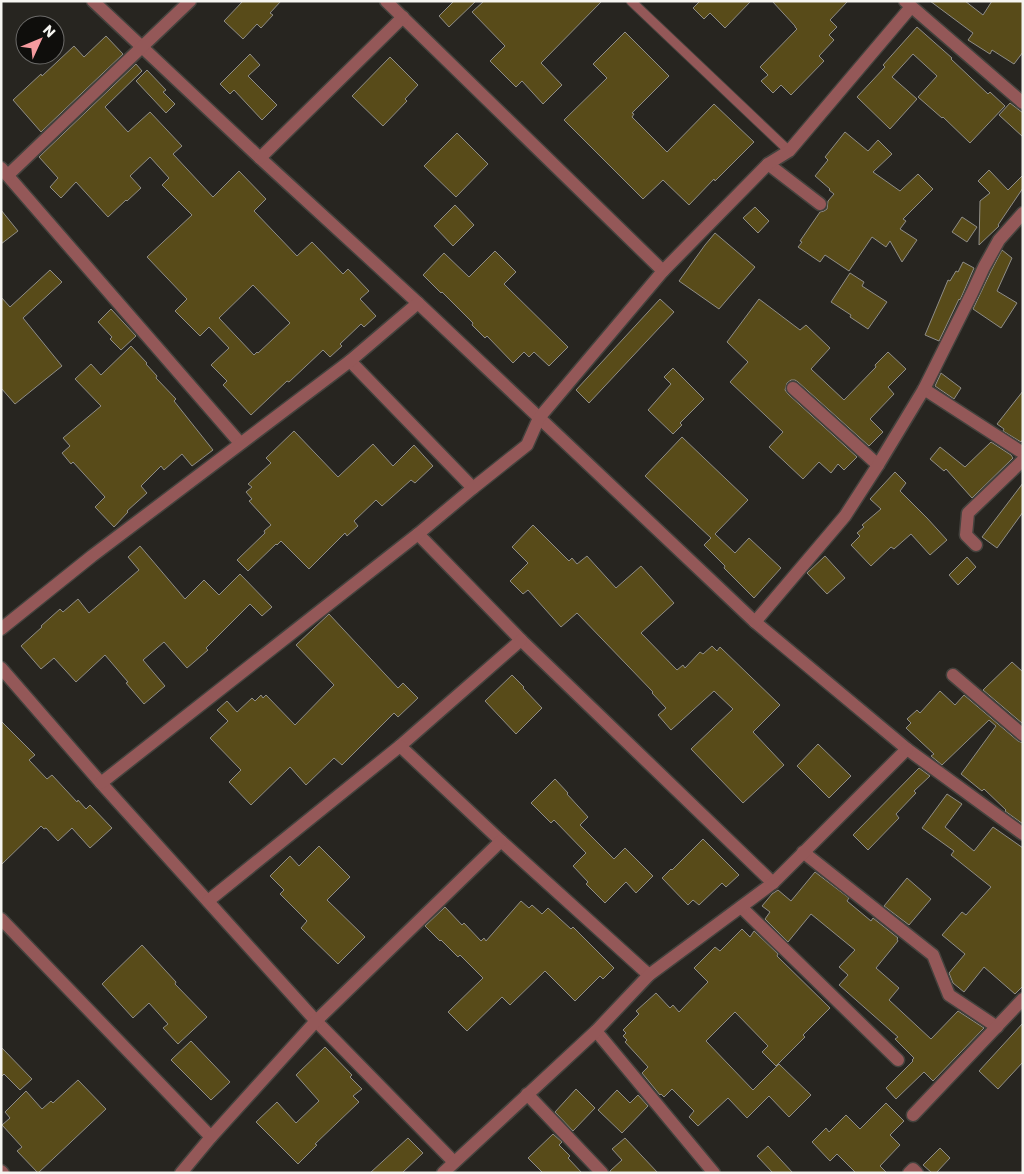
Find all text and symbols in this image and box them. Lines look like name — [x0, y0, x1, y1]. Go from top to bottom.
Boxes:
north arrow — [15, 15, 65, 65]
text: N — [39, 20, 60, 42]

